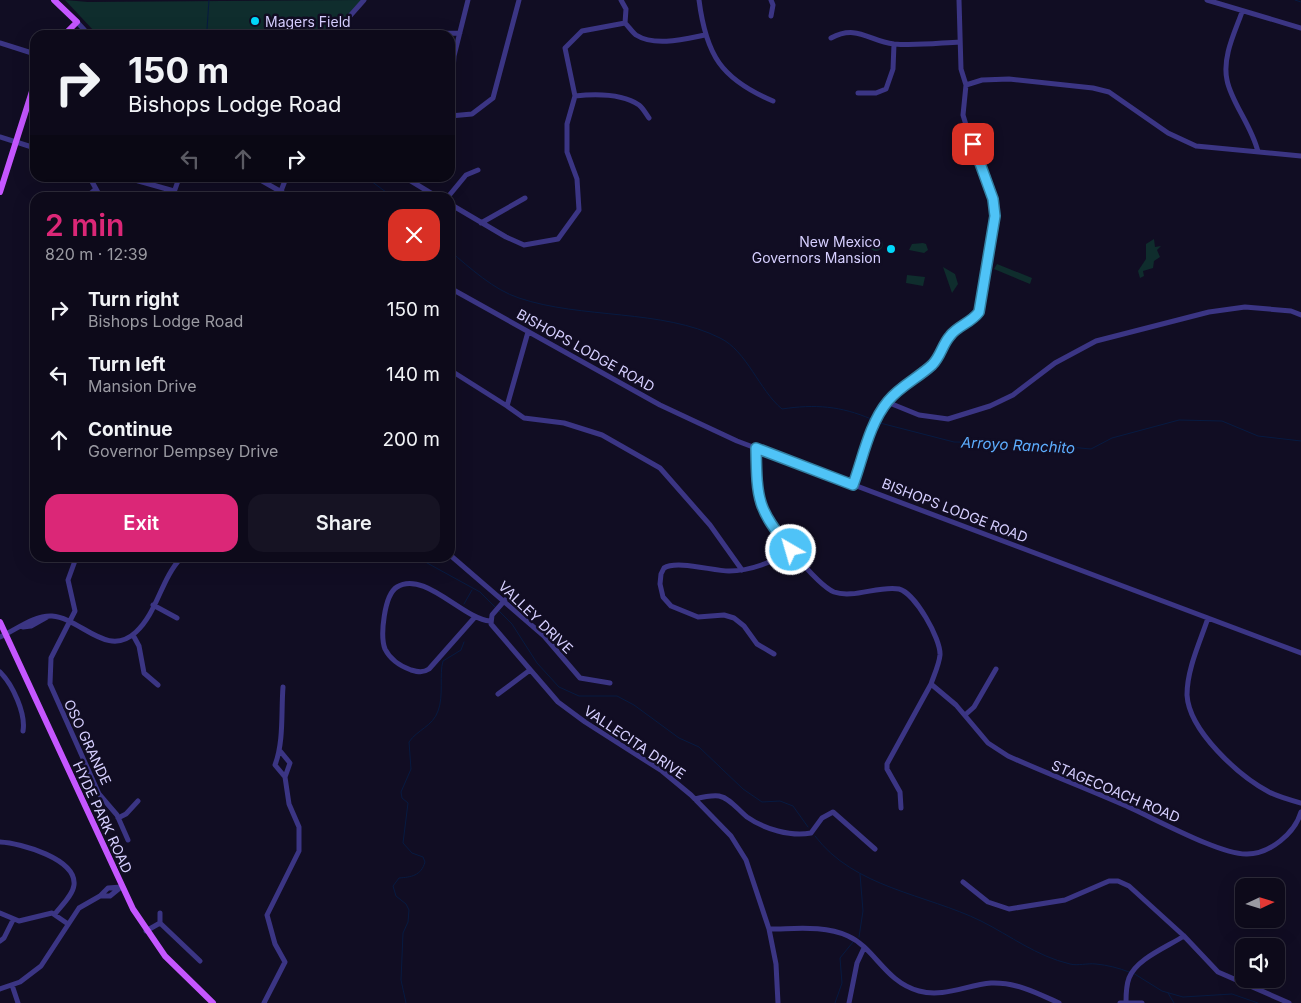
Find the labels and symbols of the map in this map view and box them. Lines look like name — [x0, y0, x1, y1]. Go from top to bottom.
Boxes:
place label: Magers Field — [265, 13, 351, 30]
marker: Magers Field — [249, 15, 261, 27]
pin — [952, 123, 994, 165]
place label: New Mexico Governors Mansion — [752, 233, 881, 266]
marker: New Mexico Governors Mansion — [885, 243, 897, 255]
street label: BISHOPS LODGE ROAD — [514, 305, 658, 395]
water label: Arroyo Ranchito — [960, 432, 1075, 457]
street label: BISHOPS LODGE ROAD — [880, 474, 1030, 546]
position arrow — [764, 523, 816, 575]
street label: VALLEY DRIVE — [495, 577, 577, 657]
street label: OSO GRANDE — [61, 696, 115, 788]
street label: VALLECITA DRIVE — [581, 702, 689, 782]
street label: STAGECOACH ROAD — [1049, 756, 1183, 826]
street label: HYDE PARK ROAD — [70, 758, 136, 876]
north arrow — [1235, 878, 1285, 928]

